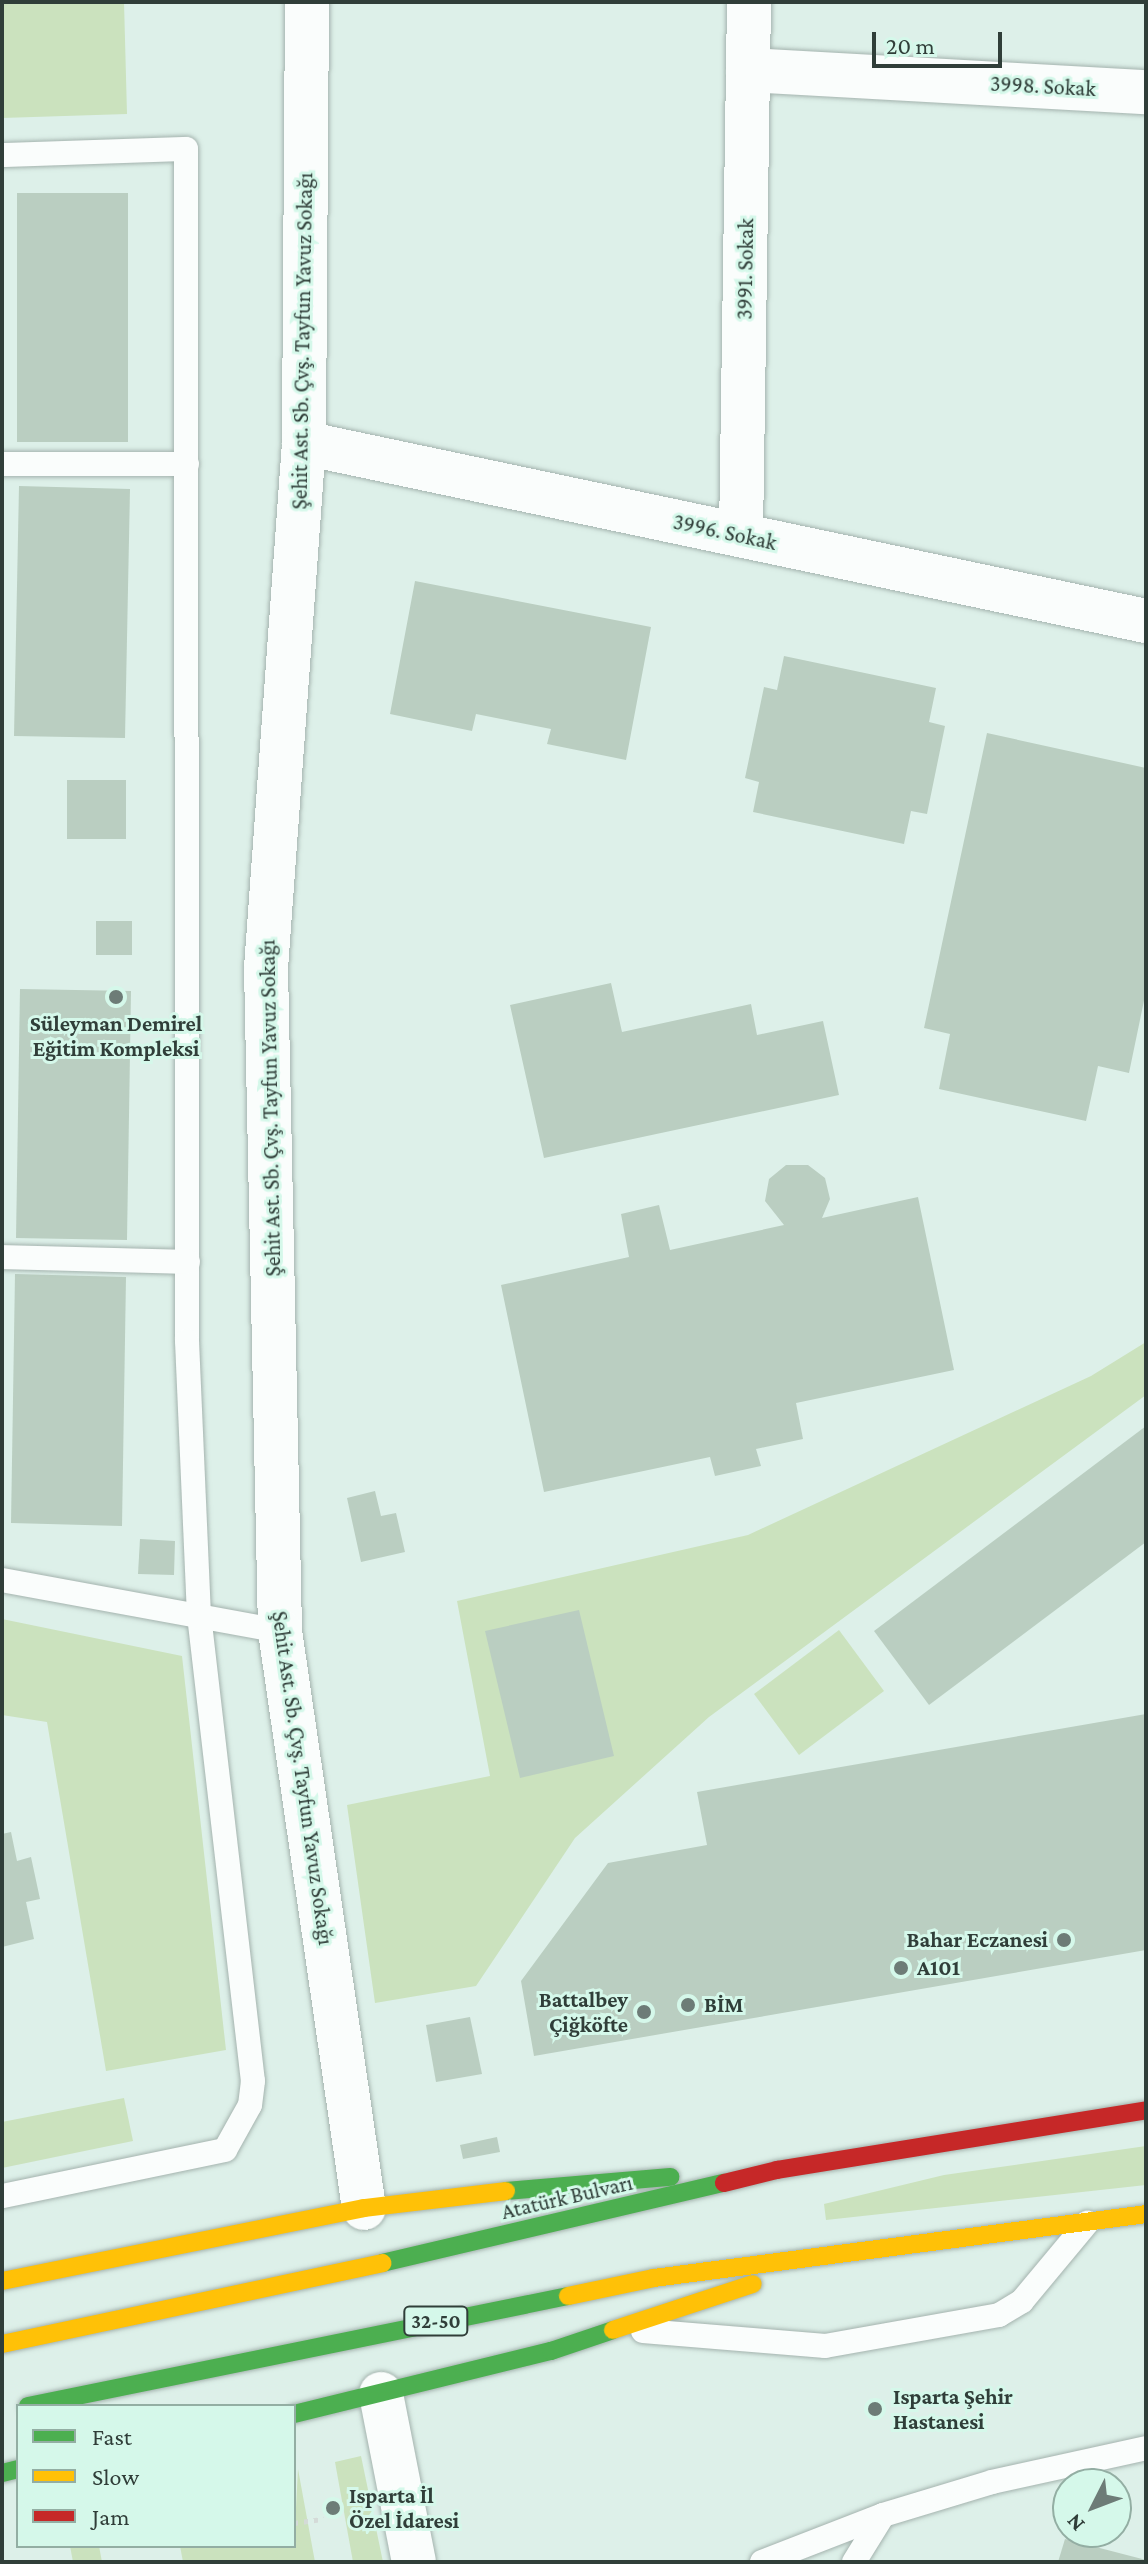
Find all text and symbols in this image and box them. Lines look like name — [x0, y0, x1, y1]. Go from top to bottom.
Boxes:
scale bar — [876, 16, 1006, 66]
text: 20 m — [886, 32, 935, 59]
street label: 3998. Sokak — [990, 70, 1096, 102]
street label: Şehit Ast. Sb. Çvş. Tayfun Yavuz Sokağı — [286, 172, 318, 510]
street label: 3991. Sokak — [731, 218, 759, 320]
street label: 3996. Sokak — [671, 508, 779, 556]
street label: Şehit Ast. Sb. Çvş. Tayfun Yavuz Sokağı — [254, 939, 286, 1277]
marker: Süleyman Demirel Eğitim Kompleksi — [107, 988, 125, 1006]
place label: Süleyman Demirel Eğitim Kompleksi — [30, 1010, 202, 1062]
street label: Şehit Ast. Sb. Çvş. Tayfun Yavuz Sokağı — [266, 1609, 340, 1947]
place label: Bahar Eczanesi — [907, 1927, 1048, 1953]
marker: Bahar Eczanesi — [1055, 1931, 1073, 1949]
place label: A101 — [917, 1955, 960, 1981]
marker: A101 — [892, 1959, 910, 1977]
place label: Battalbey Çiğköfte — [539, 1986, 628, 2038]
place label: BİM — [704, 1992, 743, 2018]
marker: BİM — [679, 1996, 697, 2014]
marker: Battalbey Çiğköfte — [635, 2003, 653, 2021]
street label: Atatürk Bulvarı — [499, 2169, 635, 2225]
road number: 32-50 — [402, 2305, 470, 2337]
place label: Isparta Şehir Hastanesi — [893, 2383, 1013, 2434]
marker: Isparta Şehir Hastanesi — [864, 2398, 886, 2420]
legend — [16, 2404, 296, 2548]
text: Fast — [92, 2423, 132, 2450]
text: Slow — [92, 2463, 139, 2490]
north arrow — [1052, 2468, 1132, 2548]
place label: Isparta İl Özel İdaresi — [349, 2482, 459, 2534]
marker: Isparta İl Özel İdaresi — [324, 2499, 342, 2517]
text: Jam — [92, 2503, 130, 2530]
text: N — [1061, 2509, 1090, 2537]

